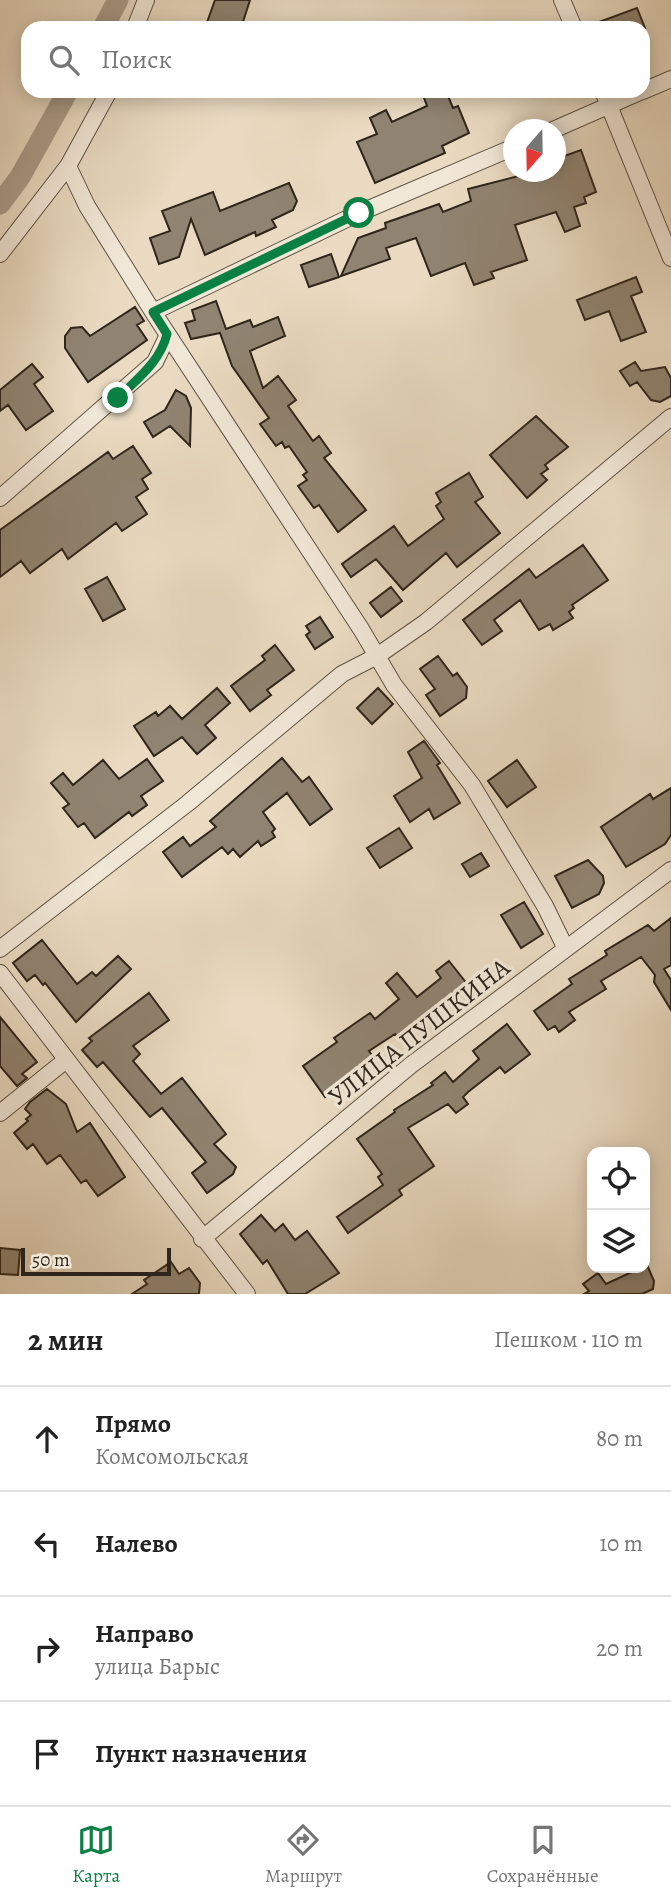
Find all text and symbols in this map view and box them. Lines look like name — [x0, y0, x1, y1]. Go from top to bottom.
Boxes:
search box — [21, 21, 650, 98]
icon: search — [45, 41, 83, 79]
text: Поиск — [101, 42, 172, 77]
north arrow — [503, 119, 566, 182]
route start — [343, 197, 374, 228]
route end — [102, 382, 133, 413]
street label: УЛИЦА ПУШКИНА — [321, 950, 518, 1114]
map controls — [587, 1147, 650, 1273]
button: locate — [587, 1147, 650, 1210]
button: layers — [587, 1210, 650, 1273]
scale bar — [21, 1245, 172, 1277]
text: 50 m — [32, 1247, 70, 1273]
text: 2 мин — [28, 1320, 103, 1360]
text: Пешком · 110 m — [494, 1324, 643, 1355]
text: Прямо — [95, 1406, 171, 1441]
icon: ahead — [28, 1420, 66, 1458]
text: 80 m — [596, 1423, 643, 1454]
text: Комсомольская — [95, 1441, 249, 1472]
icon: left — [28, 1525, 66, 1563]
text: Налево — [95, 1526, 178, 1561]
text: 10 m — [599, 1528, 643, 1559]
text: Направо — [95, 1616, 194, 1651]
icon: right — [28, 1630, 66, 1668]
text: 20 m — [596, 1633, 643, 1664]
text: улица Барыс — [95, 1651, 220, 1682]
icon: arrive — [28, 1735, 66, 1773]
text: Пункт назначения — [95, 1736, 307, 1771]
tab: Карта — [72, 1821, 120, 1889]
tab: Маршрут — [265, 1821, 342, 1889]
tab: Сохранённые — [487, 1821, 599, 1889]

